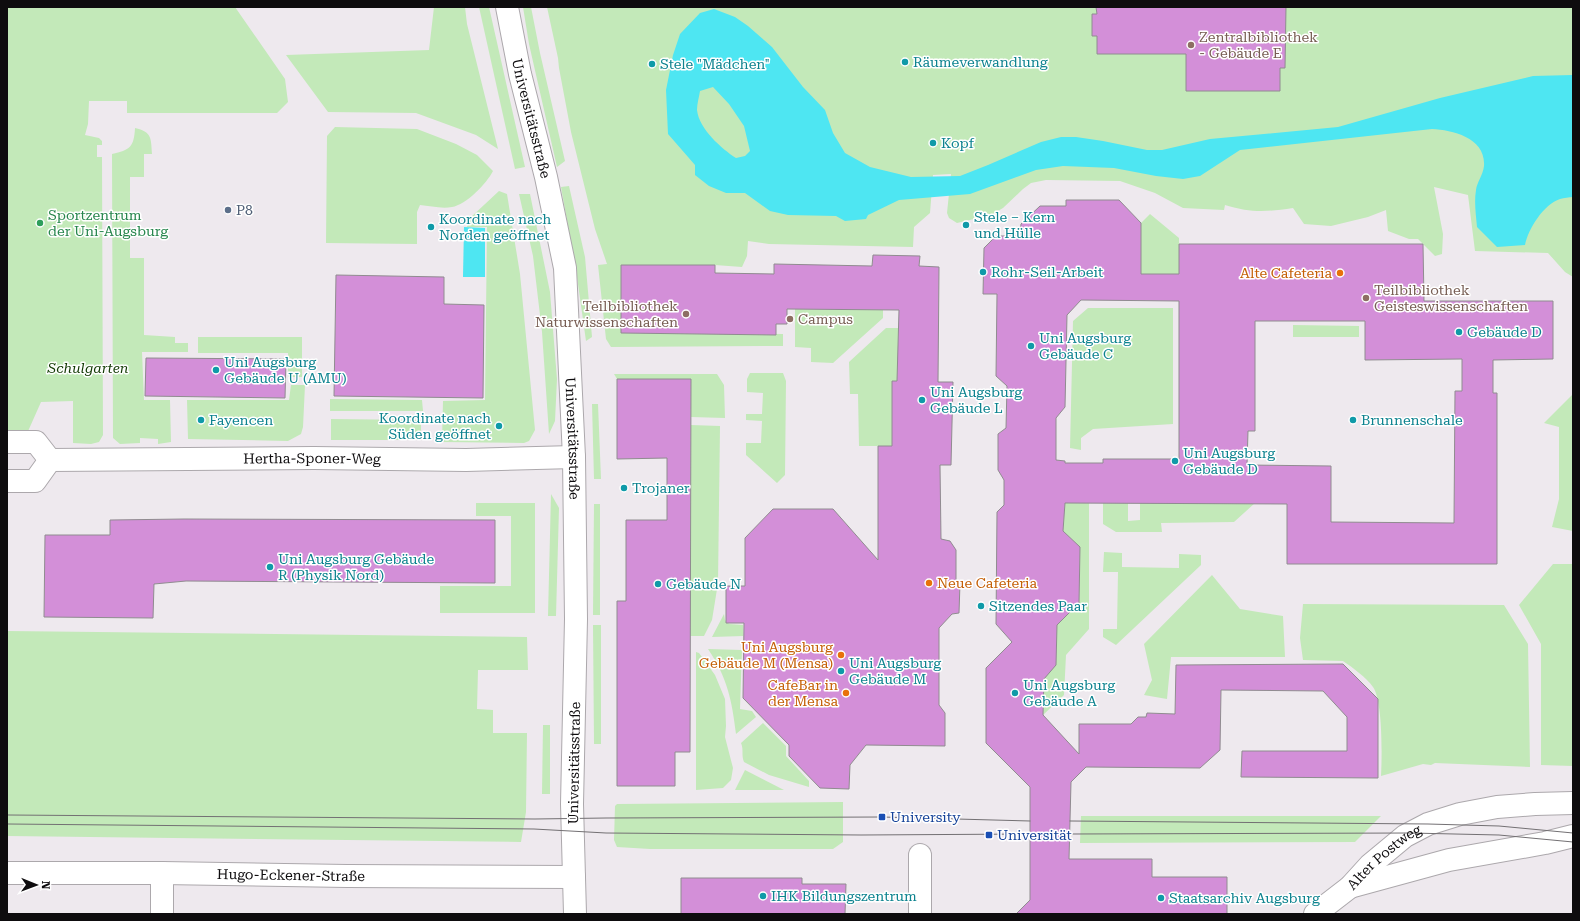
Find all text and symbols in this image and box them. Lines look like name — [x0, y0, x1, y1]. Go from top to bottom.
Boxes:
place label: Zentralbibliothek - Gebäude E — [1199, 29, 1318, 61]
marker: Zentralbibliothek - Gebäude E — [1186, 40, 1196, 50]
place label: Räumeverwandlung — [913, 54, 1048, 70]
place label: Stele "Mädchen" — [660, 56, 770, 72]
street label: Universitätsstraße — [509, 57, 554, 180]
marker: Räumeverwandlung — [900, 57, 910, 67]
marker: Stele "Mädchen" — [647, 59, 657, 69]
place label: Kopf — [941, 135, 975, 151]
marker: Kopf — [928, 138, 938, 148]
place label: P8 — [236, 202, 253, 218]
marker: P8 — [223, 205, 233, 215]
place label: Sportzentrum der Uni-Augsburg — [48, 207, 168, 239]
place label: Stele – Kern und Hülle — [974, 209, 1055, 241]
place label: Koordinate nach Norden geöffnet — [439, 211, 551, 243]
marker: Sportzentrum der Uni-Augsburg — [35, 218, 45, 228]
marker: Stele – Kern und Hülle — [961, 220, 971, 230]
marker: Koordinate nach Norden geöffnet — [426, 222, 436, 232]
place label: Rohr-Seil-Arbeit — [991, 264, 1103, 280]
place label: Alte Cafeteria — [1240, 265, 1332, 281]
marker: Rohr-Seil-Arbeit — [978, 267, 988, 277]
marker: Alte Cafeteria — [1335, 268, 1345, 278]
place label: Teilbibliothek Geisteswissenschaften — [1374, 282, 1528, 314]
marker: Teilbibliothek Geisteswissenschaften — [1361, 293, 1371, 303]
place label: Teilbibliothek Naturwissenschaften — [535, 298, 678, 330]
marker: Teilbibliothek Naturwissenschaften — [681, 309, 691, 319]
place label: Campus — [798, 311, 853, 327]
marker: Campus — [785, 314, 795, 324]
place label: Gebäude D — [1467, 324, 1542, 340]
marker: Gebäude D — [1454, 327, 1464, 337]
place label: Uni Augsburg Gebäude C — [1039, 330, 1131, 362]
marker: Uni Augsburg Gebäude C — [1026, 341, 1036, 351]
place label: Uni Augsburg Gebäude U (AMU) — [224, 354, 347, 386]
park label: Schulgarten — [47, 360, 129, 376]
marker: Uni Augsburg Gebäude U (AMU) — [211, 365, 221, 375]
street label: Universitätsstraße — [562, 377, 583, 500]
place label: Uni Augsburg Gebäude L — [930, 384, 1022, 416]
marker: Uni Augsburg Gebäude L — [917, 395, 927, 405]
place label: Koordinate nach Süden geöffnet — [379, 410, 491, 442]
place label: Fayencen — [209, 412, 273, 428]
place label: Brunnenschale — [1361, 412, 1463, 428]
marker: Fayencen — [196, 415, 206, 425]
marker: Brunnenschale — [1348, 415, 1358, 425]
marker: Koordinate nach Süden geöffnet — [494, 421, 504, 431]
place label: Uni Augsburg Gebäude D — [1183, 445, 1275, 477]
street label: Hertha-Sponer-Weg — [243, 450, 381, 467]
marker: Uni Augsburg Gebäude D — [1170, 456, 1180, 466]
place label: Trojaner — [632, 480, 690, 496]
marker: Trojaner — [619, 483, 629, 493]
place label: Uni Augsburg Gebäude R (Physik Nord) — [278, 551, 435, 583]
marker: Uni Augsburg Gebäude R (Physik Nord) — [265, 562, 275, 572]
place label: Neue Cafeteria — [937, 575, 1037, 591]
place label: Gebäude N — [666, 576, 741, 592]
marker: Neue Cafeteria — [924, 578, 934, 588]
marker: Gebäude N — [653, 579, 663, 589]
place label: Sitzendes Paar — [989, 598, 1087, 614]
marker: Sitzendes Paar — [976, 601, 986, 611]
place label: Uni Augsburg Gebäude M (Mensa) — [699, 639, 833, 671]
marker: Uni Augsburg Gebäude M (Mensa) — [836, 650, 846, 660]
place label: Uni Augsburg Gebäude M — [849, 655, 941, 687]
marker: Uni Augsburg Gebäude M — [836, 666, 846, 676]
place label: CafeBar in der Mensa — [768, 677, 838, 709]
place label: Uni Augsburg Gebäude A — [1023, 677, 1115, 709]
marker: CafeBar in der Mensa — [841, 688, 851, 698]
marker: Uni Augsburg Gebäude A — [1010, 688, 1020, 698]
street label: Universitätsstraße — [565, 701, 583, 824]
place label: University — [890, 809, 961, 825]
marker: University — [877, 812, 887, 822]
street label: Alter Postweg — [1344, 821, 1424, 893]
place label: Universität — [997, 827, 1072, 843]
marker: Universität — [984, 830, 994, 840]
north arrow — [16, 865, 56, 905]
street label: Hugo-Eckener-Straße — [217, 866, 365, 884]
text: N — [39, 881, 52, 890]
place label: IHK Bildungszentrum — [771, 888, 917, 904]
place label: Staatsarchiv Augsburg — [1169, 890, 1320, 906]
marker: IHK Bildungszentrum — [758, 891, 768, 901]
marker: Staatsarchiv Augsburg — [1156, 893, 1166, 903]

